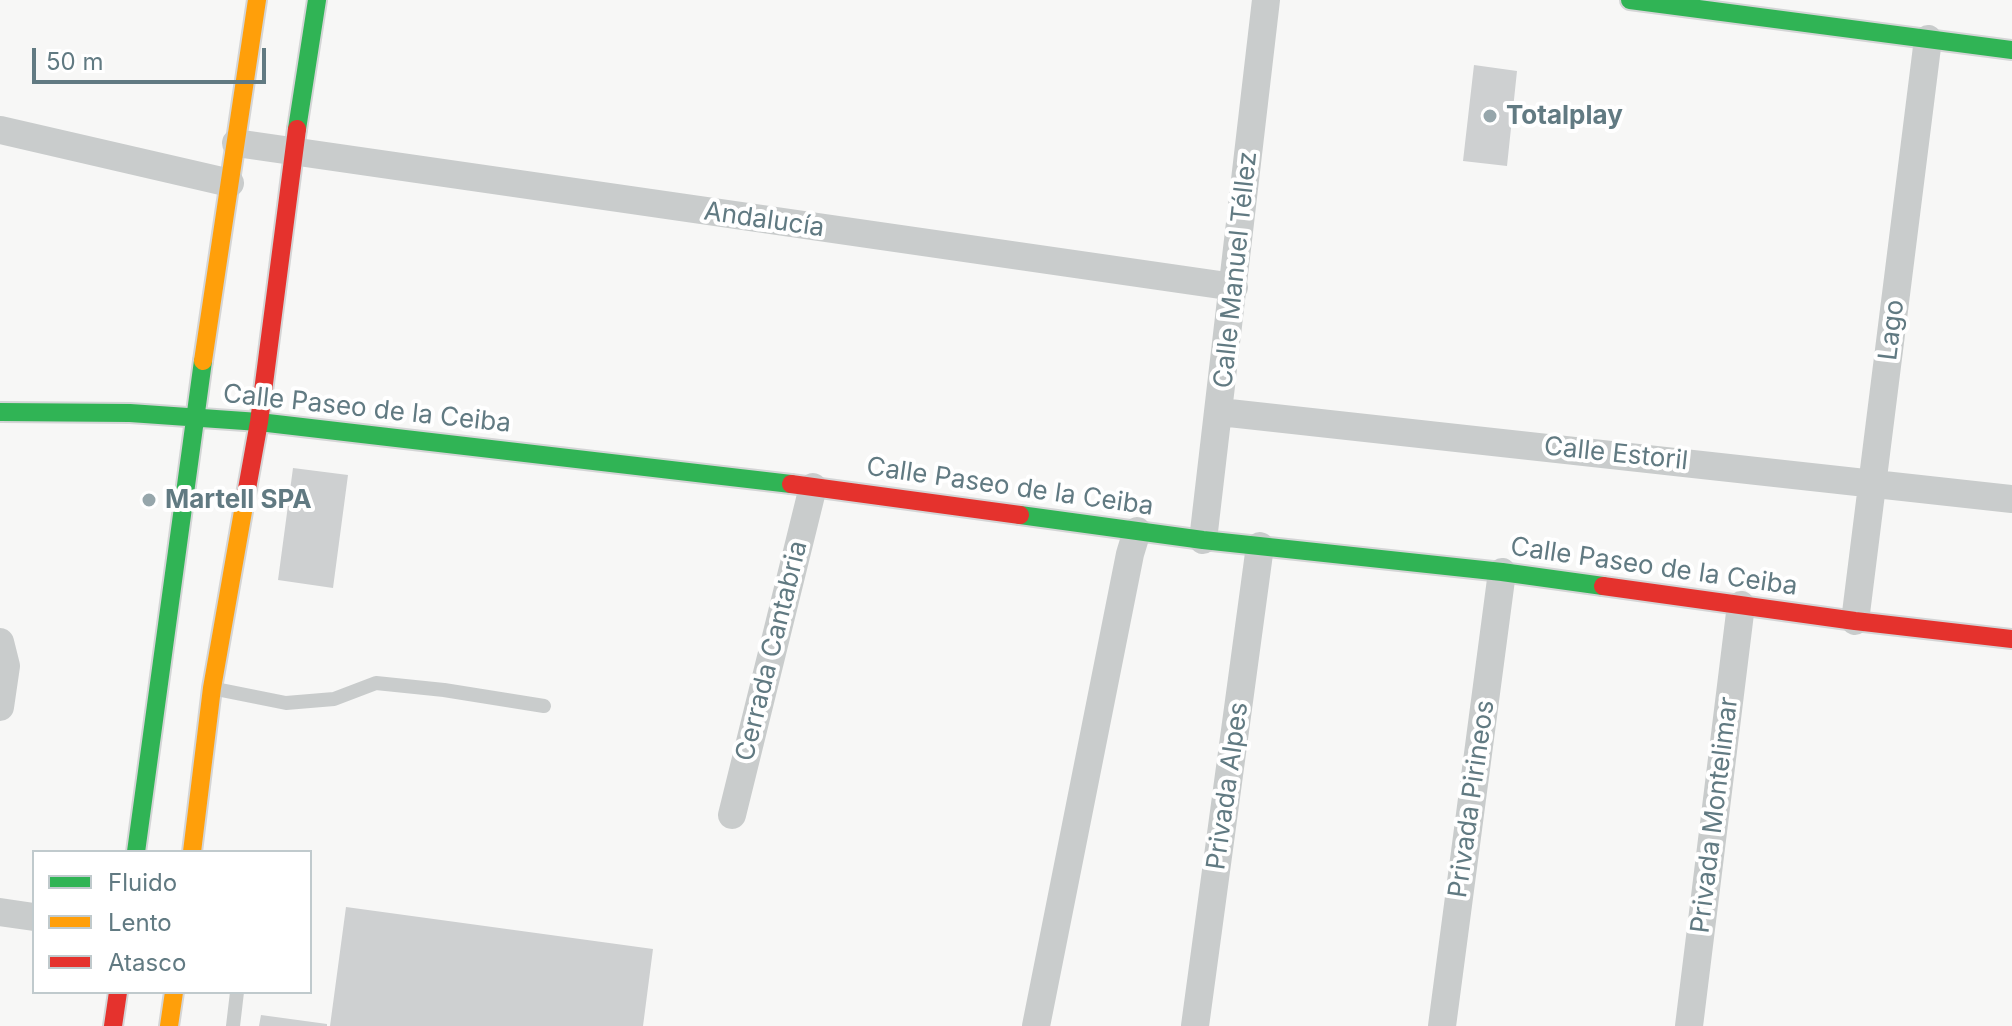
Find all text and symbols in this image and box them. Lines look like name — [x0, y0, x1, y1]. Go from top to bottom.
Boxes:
scale bar — [36, 32, 270, 82]
text: 50 m — [46, 47, 104, 76]
place label: Totalplay — [1506, 100, 1623, 132]
marker: Totalplay — [1481, 107, 1499, 125]
street label: Calle Manuel Téllez — [1208, 150, 1264, 390]
street label: Andalucía — [702, 196, 826, 244]
street label: Lago — [1873, 298, 1911, 362]
street label: Calle Paseo de la Ceiba — [221, 378, 513, 440]
street label: Calle Estoril — [1542, 431, 1690, 477]
street label: Calle Paseo de la Ceiba — [865, 451, 1155, 523]
place label: Martell SPA — [165, 484, 312, 516]
marker: Martell SPA — [140, 491, 158, 509]
street label: Calle Paseo de la Ceiba — [1509, 531, 1799, 603]
street label: Cerrada Cantabria — [730, 538, 814, 764]
street label: Privada Montelimar — [1685, 695, 1745, 935]
street label: Privada Pirineos — [1443, 698, 1501, 900]
street label: Privada Alpes — [1201, 700, 1255, 872]
legend — [32, 850, 312, 994]
text: Fluido — [108, 868, 177, 897]
text: Lento — [108, 908, 172, 937]
text: Atasco — [108, 948, 186, 977]

